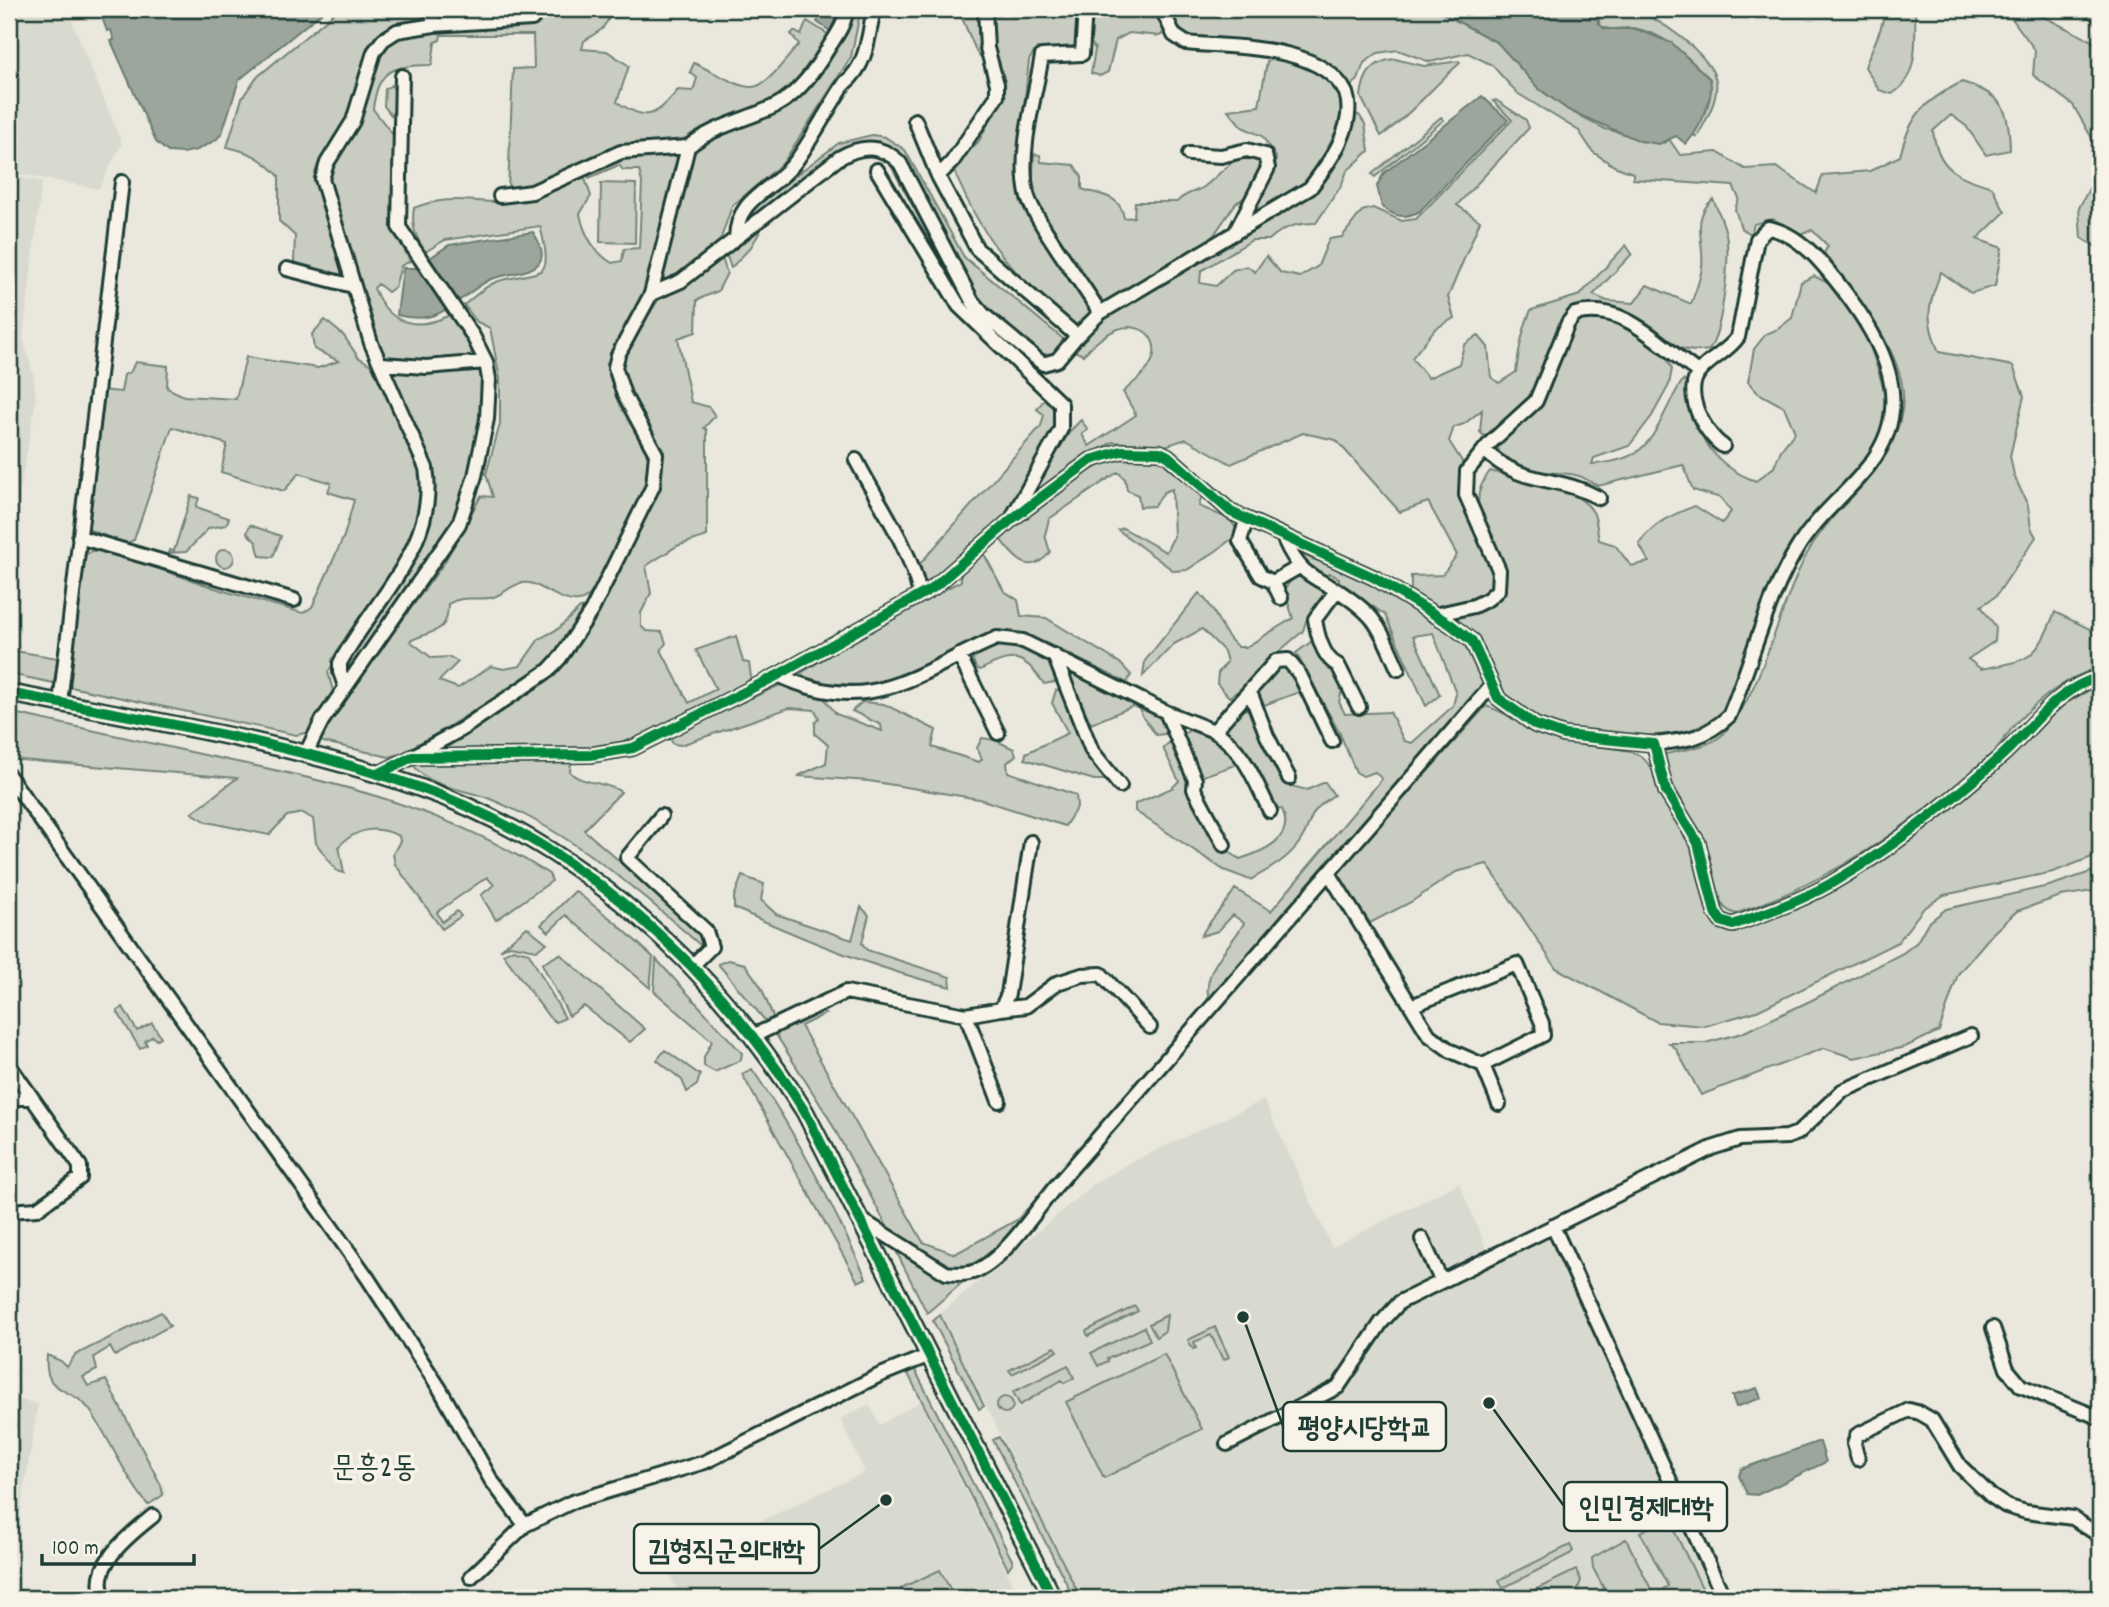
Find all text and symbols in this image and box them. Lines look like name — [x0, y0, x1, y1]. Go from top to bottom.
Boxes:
callout: 평양시당학교 — [1283, 1402, 1446, 1451]
text: 평양시당학교 — [1297, 1411, 1433, 1451]
district label: 문흥2동 — [331, 1449, 417, 1492]
callout: 인민경제대학 — [1564, 1482, 1727, 1531]
text: 인민경제대학 — [1578, 1491, 1714, 1531]
scale bar — [42, 1523, 194, 1567]
callout: 김형직군의대학 — [634, 1524, 819, 1573]
text: 김형직군의대학 — [647, 1534, 805, 1574]
text: 100 m — [52, 1535, 99, 1565]

